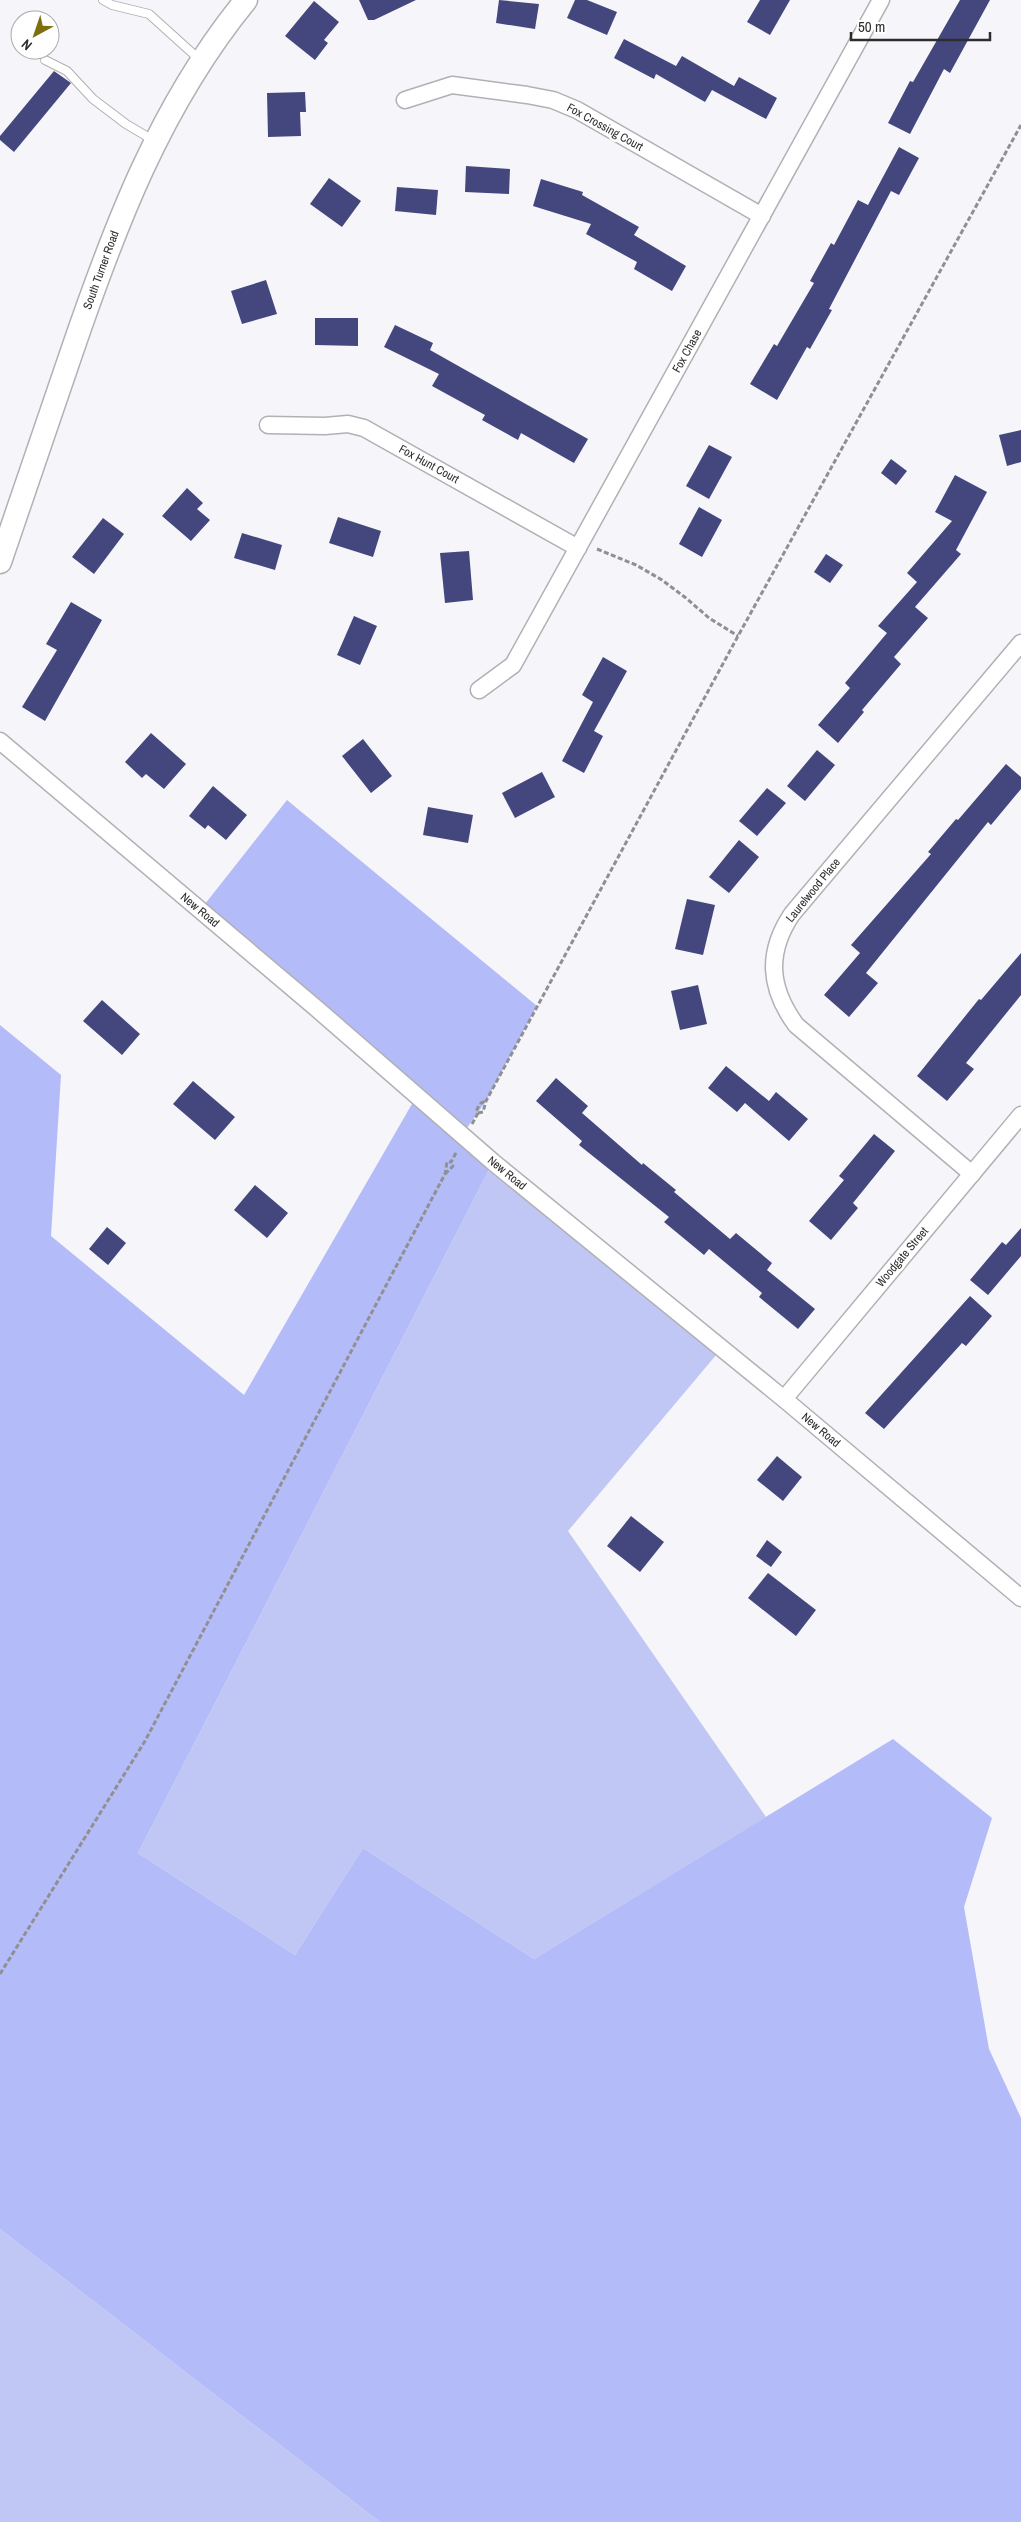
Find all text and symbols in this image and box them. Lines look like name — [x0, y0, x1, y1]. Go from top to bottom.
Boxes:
north arrow — [10, 10, 60, 60]
scale bar — [851, 10, 990, 42]
text: 50 m — [858, 16, 885, 37]
text: N — [18, 35, 36, 55]
street label: Fox Crossing Court — [564, 99, 646, 155]
street label: South Turner Road — [79, 228, 123, 312]
street label: Fox Chase — [669, 327, 705, 375]
street label: Fox Hunt Court — [396, 441, 462, 487]
street label: Laurelwood Place — [782, 855, 844, 925]
street label: New Road — [177, 889, 223, 931]
street label: New Road — [484, 1152, 530, 1194]
street label: Woodgate Street — [872, 1223, 932, 1290]
street label: New Road — [798, 1409, 844, 1451]

